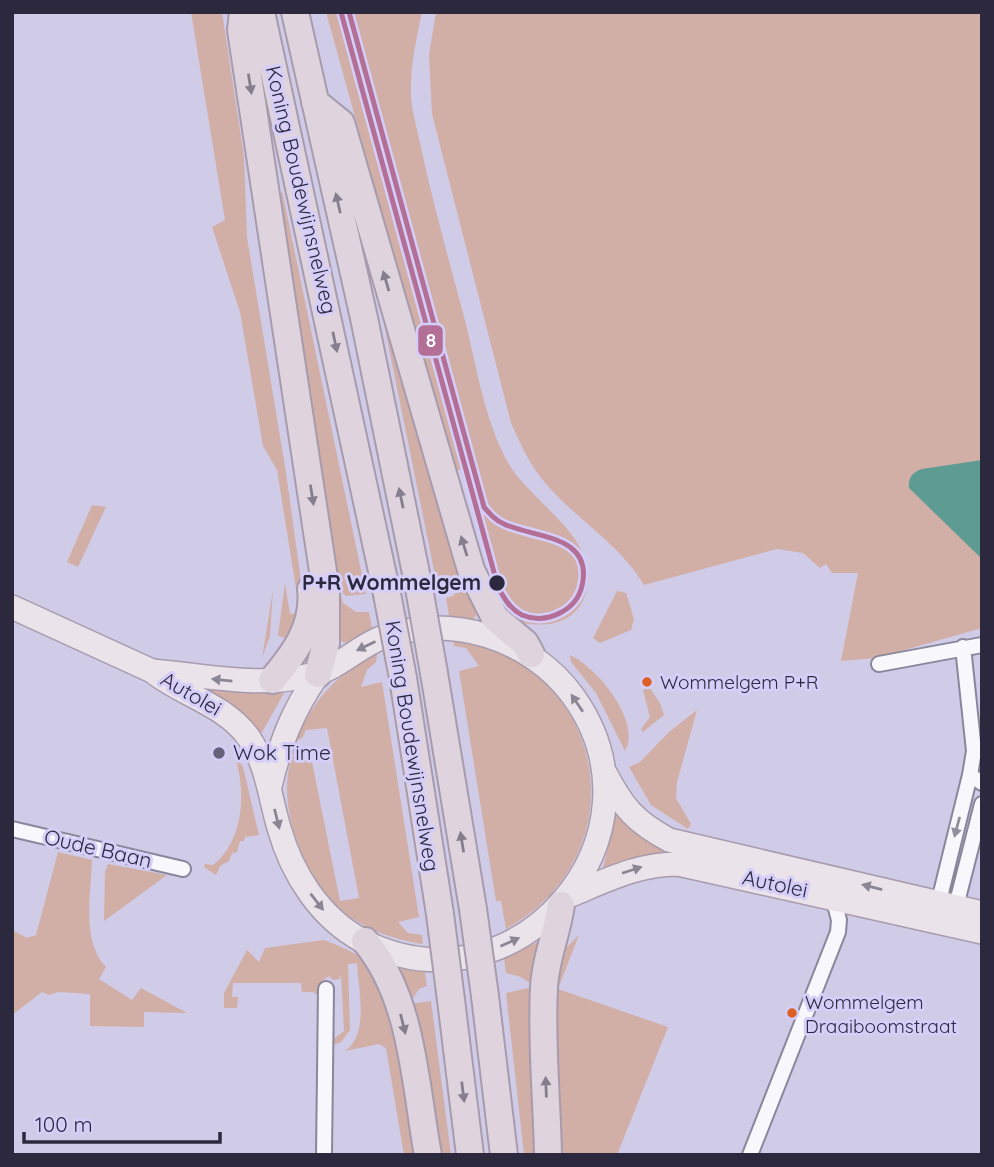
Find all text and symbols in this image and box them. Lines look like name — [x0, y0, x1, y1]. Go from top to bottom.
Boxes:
street label: Koning Boudewijnsnelweg — [261, 63, 343, 316]
one-way arrow — [245, 73, 256, 95]
one-way arrow — [332, 192, 343, 214]
one-way arrow — [381, 270, 391, 291]
line badge: 8 — [417, 324, 444, 357]
text: 8 — [426, 328, 436, 352]
one-way arrow — [329, 331, 340, 353]
one-way arrow — [307, 484, 318, 506]
one-way arrow — [395, 487, 406, 509]
one-way arrow — [459, 536, 469, 557]
place label: P+R Wommelgem — [302, 569, 481, 595]
marker: P+R Wommelgem — [487, 573, 507, 593]
street label: Koning Boudewijnsnelweg — [380, 618, 446, 873]
one-way arrow — [356, 640, 376, 651]
street label: Autolei — [156, 665, 227, 721]
place label: Wommelgem P+R — [660, 670, 819, 694]
one-way arrow — [210, 674, 232, 685]
marker: Wommelgem P+R — [640, 675, 654, 689]
one-way arrow — [570, 694, 584, 712]
place label: Wok Time — [233, 739, 331, 765]
marker: Wok Time — [211, 745, 227, 761]
one-way arrow — [272, 808, 283, 830]
one-way arrow — [952, 816, 962, 837]
street label: Oude Baan — [42, 823, 155, 873]
one-way arrow — [456, 831, 467, 853]
street label: Autolei — [740, 863, 810, 903]
one-way arrow — [622, 864, 643, 875]
one-way arrow — [861, 881, 883, 892]
one-way arrow — [309, 893, 324, 911]
one-way arrow — [500, 936, 520, 948]
place label: Wommelgem Draaiboomstraat — [805, 990, 957, 1038]
marker: Wommelgem Draaiboomstraat — [785, 1006, 799, 1020]
one-way arrow — [398, 1014, 409, 1036]
one-way arrow — [541, 1075, 552, 1097]
one-way arrow — [457, 1082, 468, 1104]
scale bar — [24, 1100, 220, 1144]
text: 100 m — [35, 1111, 93, 1137]

